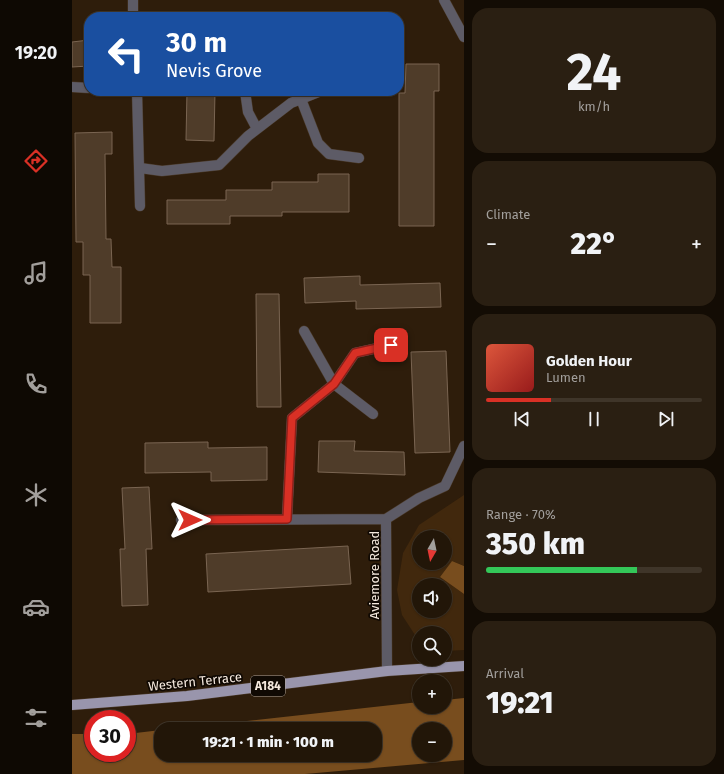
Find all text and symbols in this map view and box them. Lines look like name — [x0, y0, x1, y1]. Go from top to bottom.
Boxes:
text: 30 m — [166, 26, 227, 59]
icon: left — [100, 28, 152, 80]
text: 24 — [567, 41, 621, 104]
text: 19:20 — [15, 42, 57, 64]
text: Nevis Grove — [166, 60, 262, 82]
text: km/h — [578, 99, 610, 114]
icon: directions — [22, 147, 50, 175]
text: Climate — [486, 207, 530, 222]
text: 22° — [571, 226, 618, 262]
text: − — [486, 231, 497, 258]
text: + — [691, 231, 702, 258]
icon: music — [22, 259, 50, 287]
pin — [374, 328, 408, 362]
icon: arrive — [380, 334, 402, 356]
text: Golden Hour — [546, 352, 632, 370]
icon: phone — [22, 370, 50, 398]
text: Lumen — [546, 370, 586, 385]
icon: previous — [511, 408, 533, 430]
icon: pause — [583, 408, 605, 430]
icon: next — [655, 408, 677, 430]
icon: climate — [22, 481, 50, 509]
position arrow — [169, 499, 211, 541]
text: Range · 70% — [486, 507, 556, 522]
text: 350 km — [486, 526, 585, 562]
north arrow — [412, 530, 452, 570]
map controls — [412, 530, 452, 762]
street label: Aviemore Road — [367, 531, 382, 619]
button: sound — [412, 578, 452, 618]
icon: car — [22, 593, 50, 621]
button: search — [412, 626, 452, 666]
text: Arrival — [486, 666, 524, 681]
street label: Western Terrace — [147, 669, 243, 694]
button: + — [412, 674, 452, 714]
road number: A184 — [251, 676, 285, 696]
text: 19:21 — [486, 685, 554, 721]
icon: filters — [22, 704, 50, 732]
speed limit sign: 30 — [84, 710, 136, 762]
button: − — [412, 722, 452, 762]
text: 19:21 · 1 min · 100 m — [202, 733, 334, 751]

